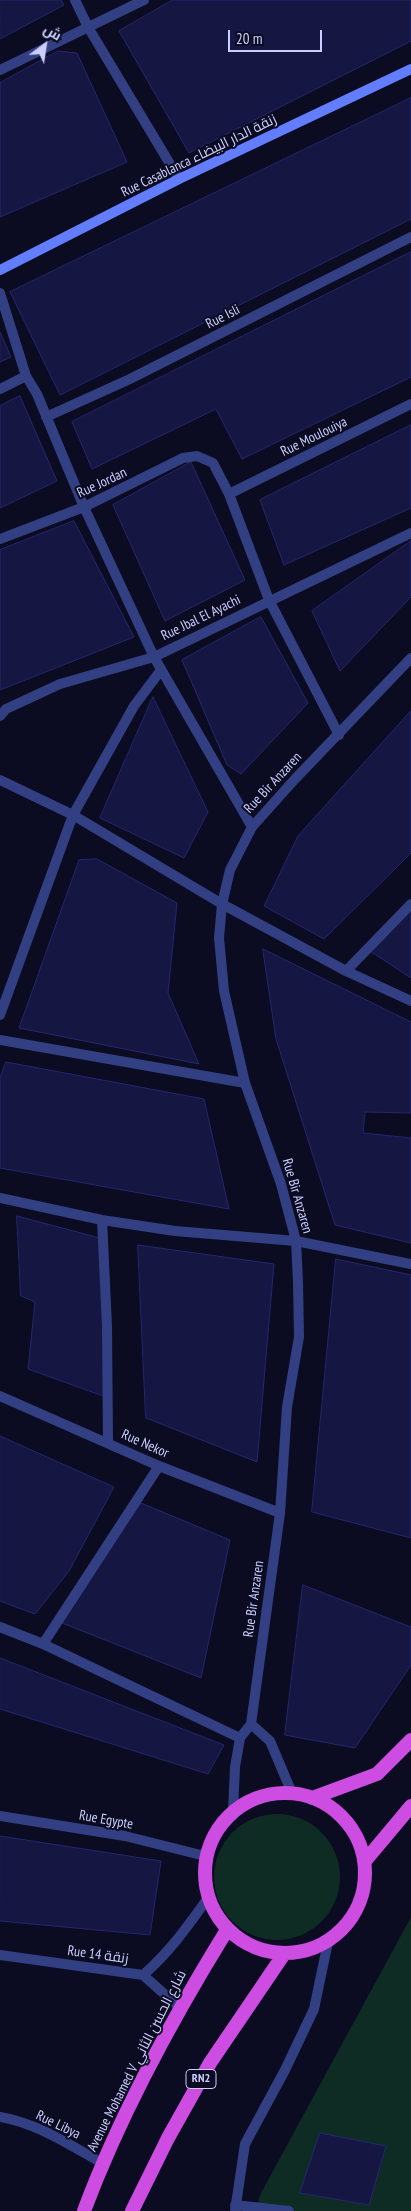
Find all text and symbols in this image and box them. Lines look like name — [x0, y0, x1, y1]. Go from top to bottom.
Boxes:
north arrow — [20, 20, 70, 70]
text: ش — [40, 20, 65, 44]
scale bar — [231, 20, 325, 52]
text: 20 m — [236, 29, 262, 48]
street label: Rue Casablanca زنقة الدار البيضاء — [119, 111, 279, 201]
street label: Rue Isli — [203, 301, 243, 333]
street label: Rue Moulouiya — [278, 414, 350, 460]
street label: Rue Jordan — [75, 464, 129, 502]
street label: Rue Jbal El Ayachi — [159, 592, 243, 644]
street label: Rue Bir Anzaren — [241, 749, 305, 817]
street label: Rue Bir Anzaren — [278, 1157, 316, 1235]
street label: Rue Nekor — [119, 1426, 171, 1462]
street label: Rue Bir Anzaren — [240, 1560, 268, 1638]
street label: Rue Egypte — [78, 1807, 134, 1833]
street label: Rue 14 زنقة — [66, 1942, 130, 1968]
street label: Avenue Mohamed V شارع الحسن الثاني — [84, 1968, 190, 2154]
road number: RN2 — [186, 2070, 216, 2088]
street label: Rue Libya — [33, 2107, 83, 2143]

